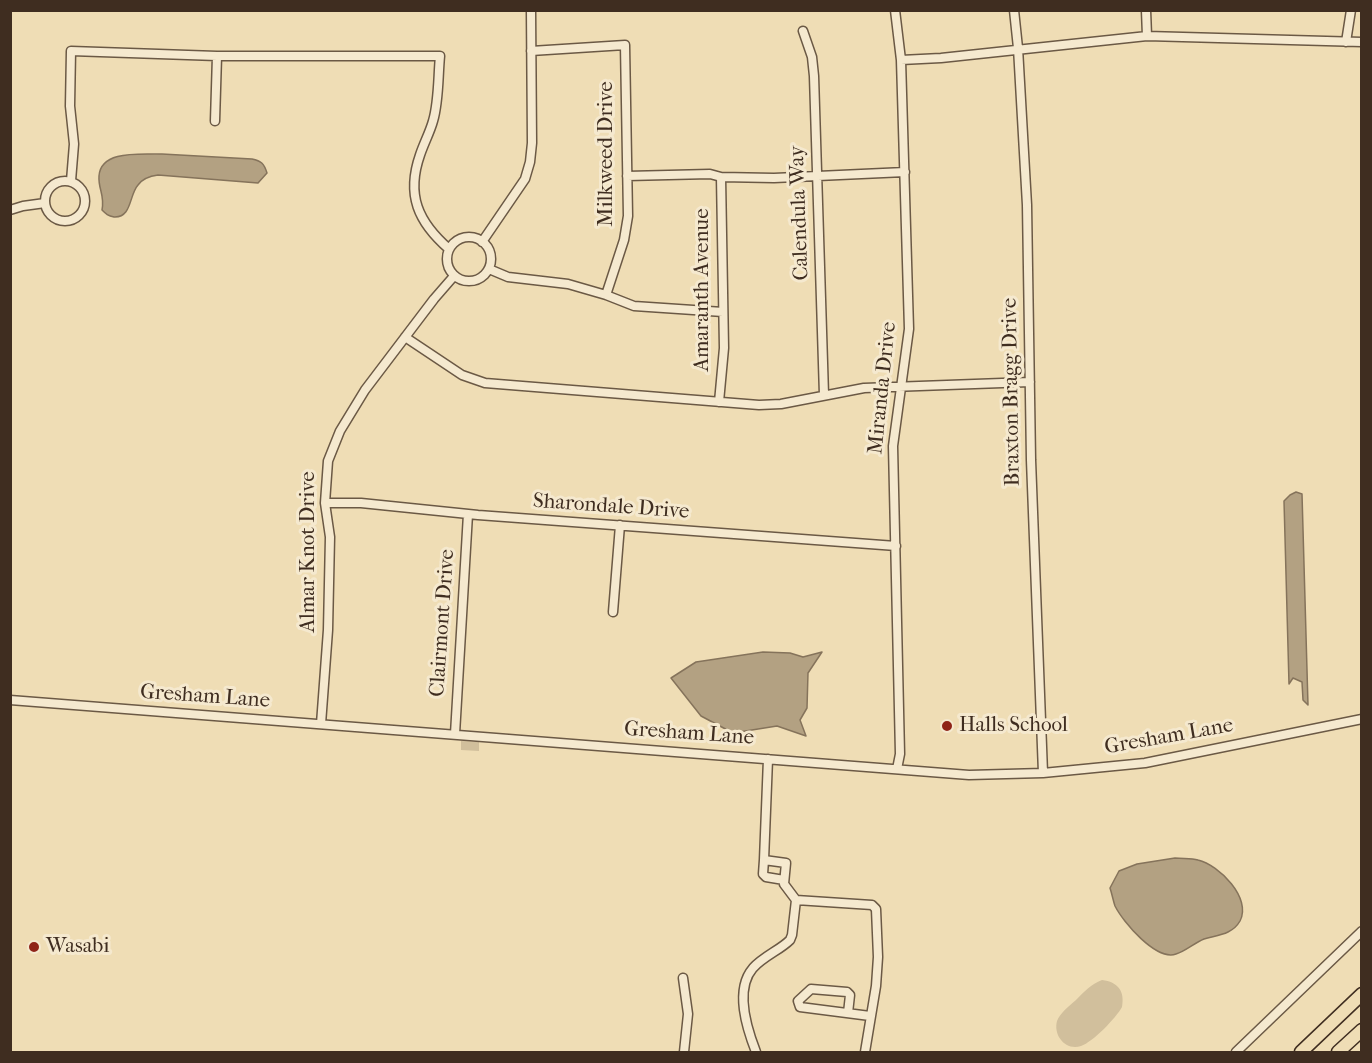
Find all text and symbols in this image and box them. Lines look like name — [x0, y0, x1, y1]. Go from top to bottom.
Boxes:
street label: Milkweed Drive — [594, 81, 620, 227]
street label: Calendula Way — [785, 145, 815, 281]
street label: Amaranth Avenue — [690, 208, 716, 372]
street label: Braxton Bragg Drive — [998, 298, 1026, 486]
street label: Miranda Drive — [864, 320, 902, 456]
street label: Almar Knot Drive — [296, 471, 322, 633]
street label: Sharondale Drive — [532, 489, 690, 525]
street label: Clairmont Drive — [425, 548, 461, 698]
street label: Gresham Lane — [139, 680, 271, 714]
place label: Halls School — [959, 713, 1068, 739]
street label: Gresham Lane — [1103, 713, 1235, 761]
street label: Gresham Lane — [623, 717, 755, 751]
marker: Halls School — [940, 719, 954, 733]
place label: Wasabi — [46, 934, 109, 960]
marker: Wasabi — [27, 940, 41, 954]

